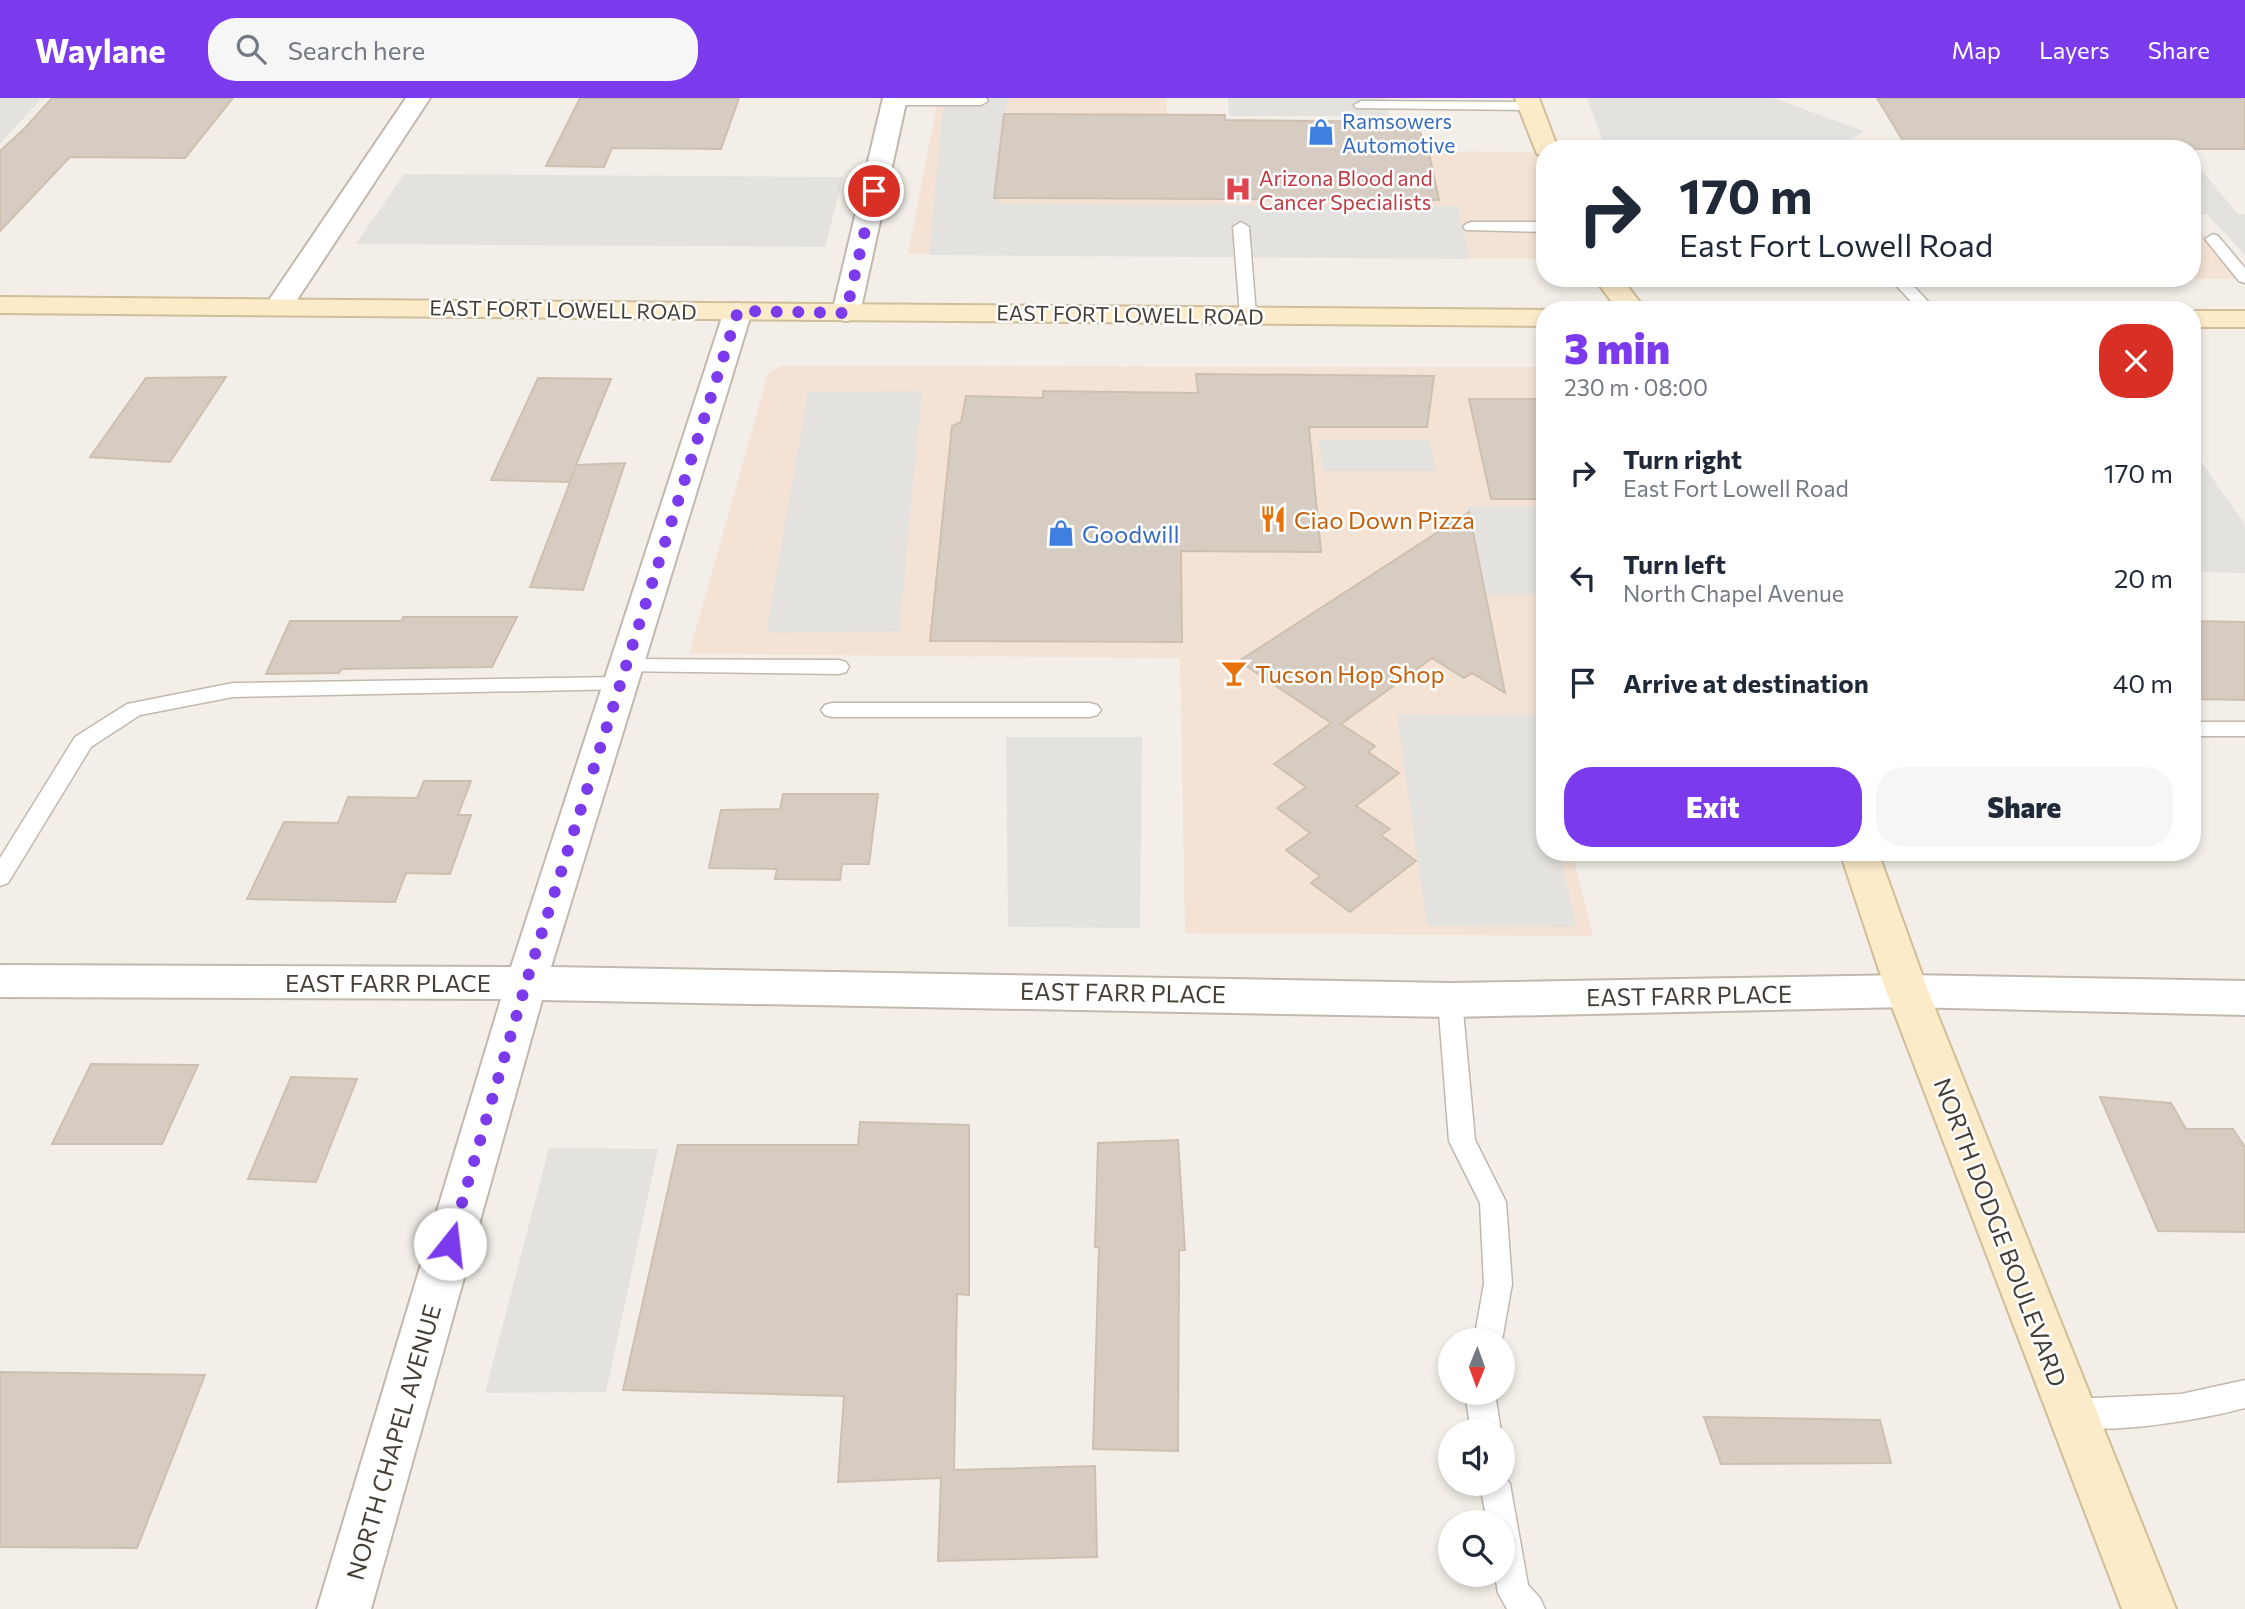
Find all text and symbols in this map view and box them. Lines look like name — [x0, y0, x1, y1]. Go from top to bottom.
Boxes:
search box — [208, 18, 698, 81]
text: Waylane — [35, 29, 166, 70]
icon: search — [232, 30, 270, 68]
text: Search here — [288, 34, 425, 65]
text: Map — [1952, 35, 2001, 64]
text: Layers — [2039, 35, 2110, 64]
text: Share — [2148, 35, 2210, 64]
place label: Ramsowers Automotive — [1342, 108, 1455, 157]
shop icon: Ramsowers Automotive — [1306, 117, 1336, 147]
pin — [844, 161, 904, 221]
text: 170 m — [1679, 164, 1812, 224]
place label: Arizona Blood and Cancer Specialists — [1259, 165, 1433, 214]
icon: right — [1564, 168, 1655, 259]
icon: arrive — [855, 172, 893, 210]
hospital icon: Arizona Blood and Cancer Specialists — [1223, 174, 1253, 204]
text: East Fort Lowell Road — [1679, 224, 1993, 264]
street label: EAST FORT LOWELL ROAD — [429, 294, 697, 324]
street label: EAST FORT LOWELL ROAD — [996, 299, 1264, 329]
text: 3 min — [1564, 321, 1670, 373]
button: close — [2099, 324, 2173, 398]
text: 230 m · 08:00 — [1564, 373, 1708, 401]
text: Turn right — [1623, 443, 1742, 474]
icon: right — [1564, 454, 1602, 492]
text: 170 m — [2104, 457, 2173, 488]
text: East Fort Lowell Road — [1623, 474, 1849, 502]
restaurant icon: Ciao Down Pizza — [1258, 504, 1288, 534]
place label: Ciao Down Pizza — [1294, 505, 1475, 534]
shop icon: Goodwill — [1046, 518, 1076, 548]
place label: Goodwill — [1082, 519, 1180, 548]
text: Turn left — [1623, 548, 1726, 579]
icon: left — [1564, 559, 1602, 597]
text: 20 m — [2114, 562, 2173, 593]
text: North Chapel Avenue — [1623, 579, 1844, 607]
bar icon: Tucson Hop Shop — [1219, 658, 1249, 688]
place label: Tucson Hop Shop — [1255, 659, 1445, 688]
icon: arrive — [1564, 664, 1602, 702]
text: Arrive at destination — [1623, 667, 1869, 698]
text: 40 m — [2113, 667, 2173, 698]
button: Exit — [1564, 767, 1862, 847]
button: Share — [1876, 767, 2173, 847]
street label: EAST FARR PLACE — [285, 968, 491, 997]
street label: EAST FARR PLACE — [1020, 976, 1226, 1008]
street label: EAST FARR PLACE — [1586, 979, 1792, 1011]
street label: NORTH DODGE BOULEVARD — [1929, 1074, 2073, 1390]
position arrow — [413, 1207, 487, 1281]
street label: NORTH CHAPEL AVENUE — [340, 1301, 446, 1583]
north arrow — [1438, 1328, 1516, 1405]
map controls — [1438, 1328, 1515, 1587]
button: sound — [1438, 1419, 1515, 1496]
button: search — [1438, 1510, 1515, 1587]

